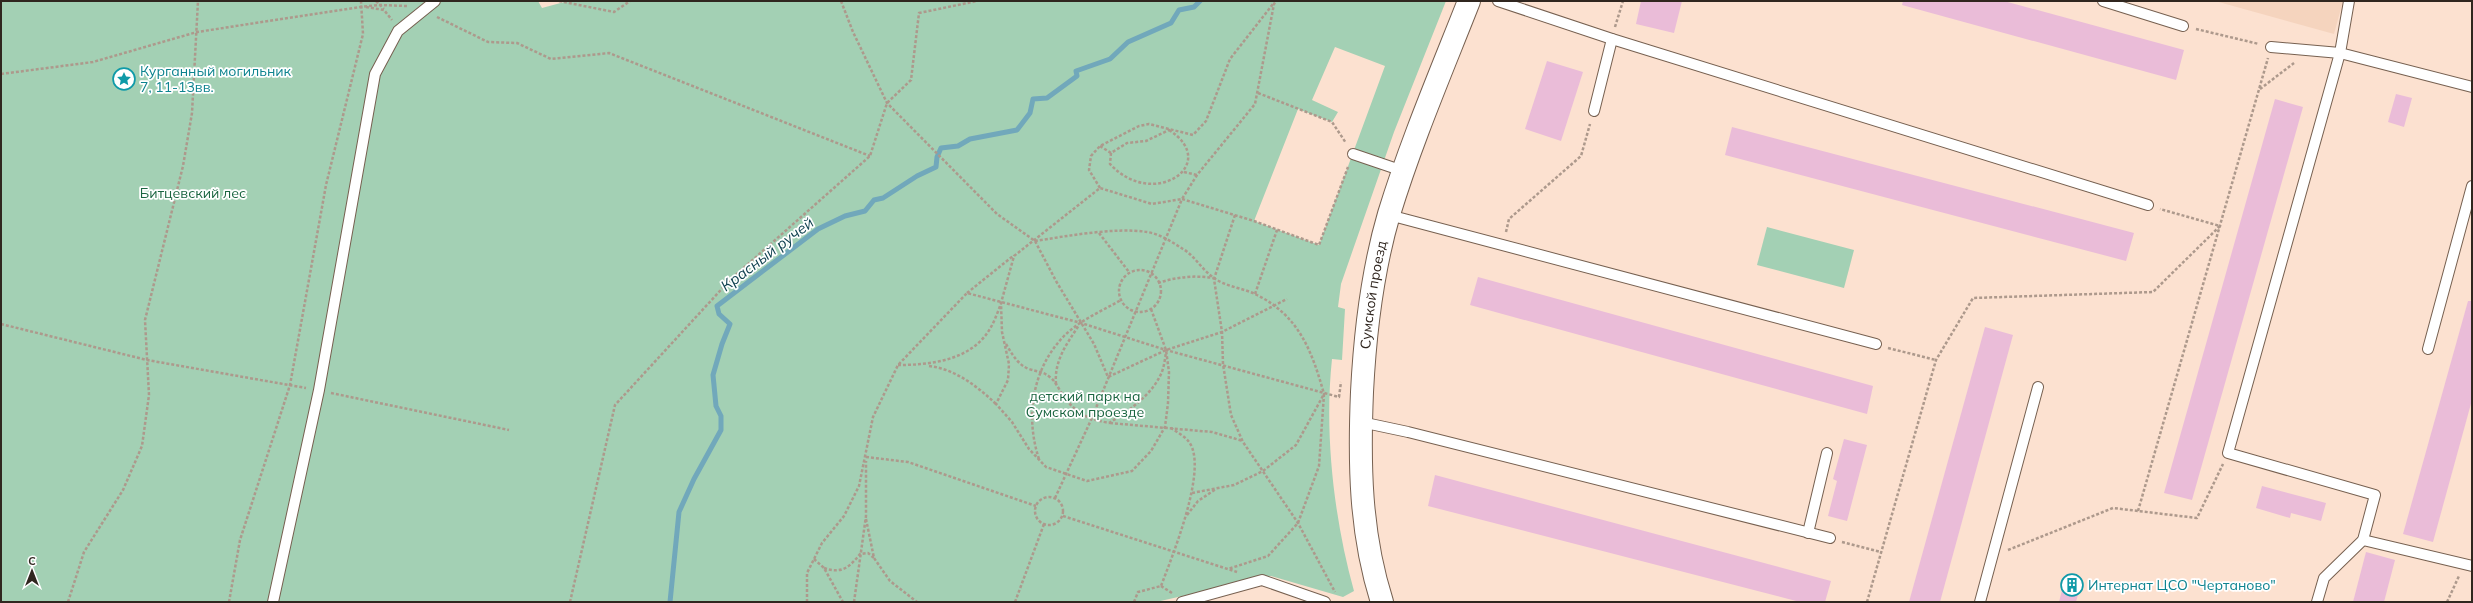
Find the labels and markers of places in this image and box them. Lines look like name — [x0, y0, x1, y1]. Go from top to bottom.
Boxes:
place label: Курганный могильник 7, 11-13вв. — [140, 62, 292, 96]
place icon: Курганный могильник 7, 11-13вв. — [111, 66, 137, 92]
building icon: Интернат ЦСО "Чертаново" — [2059, 572, 2085, 598]
place label: Интернат ЦСО "Чертаново" — [2088, 576, 2276, 594]

